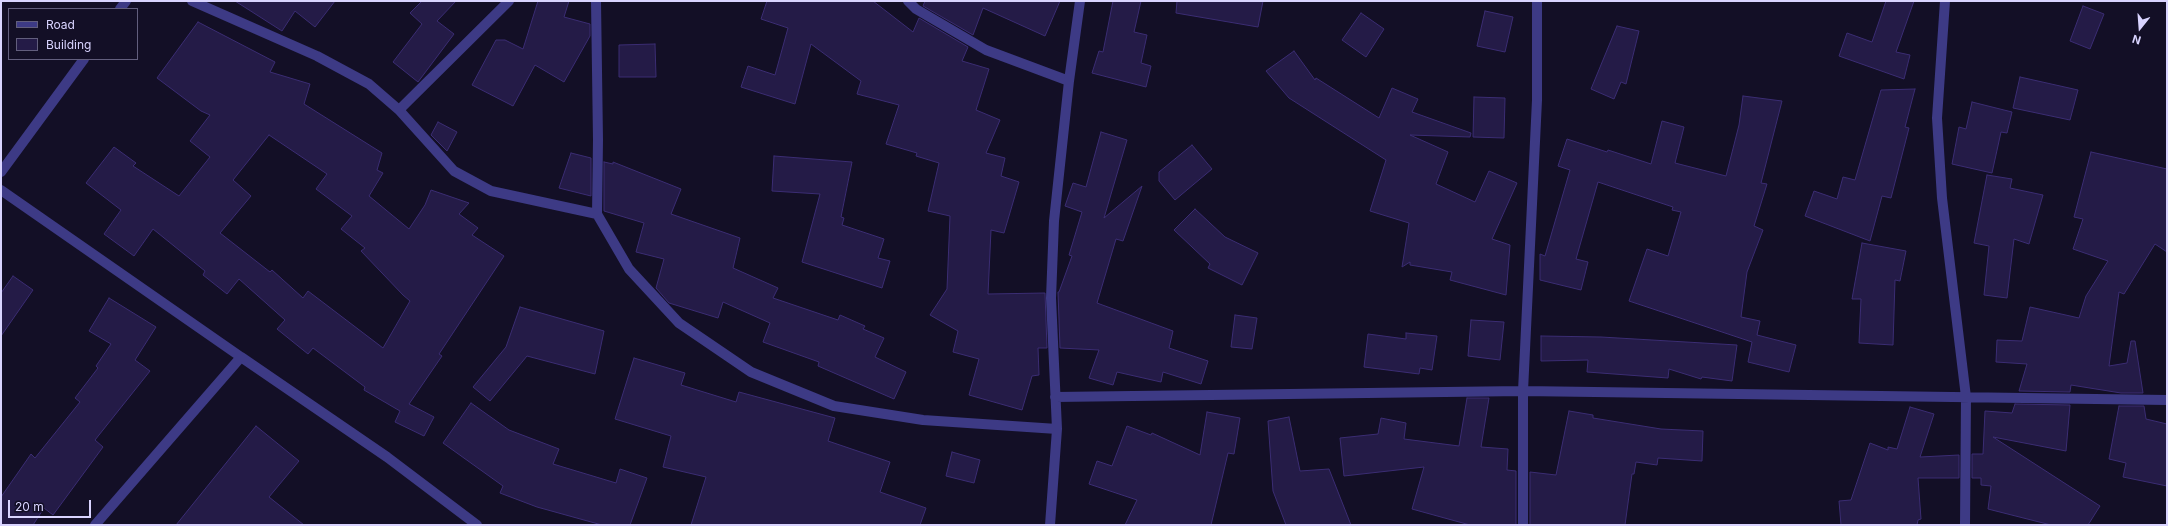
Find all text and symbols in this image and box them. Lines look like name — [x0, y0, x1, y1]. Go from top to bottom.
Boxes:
legend — [8, 8, 138, 60]
north arrow — [2120, 8, 2160, 48]
text: Road — [46, 17, 75, 32]
text: N — [2130, 32, 2143, 47]
text: Building — [46, 37, 91, 52]
scale bar — [10, 492, 93, 518]
text: 20 m — [15, 499, 44, 514]

